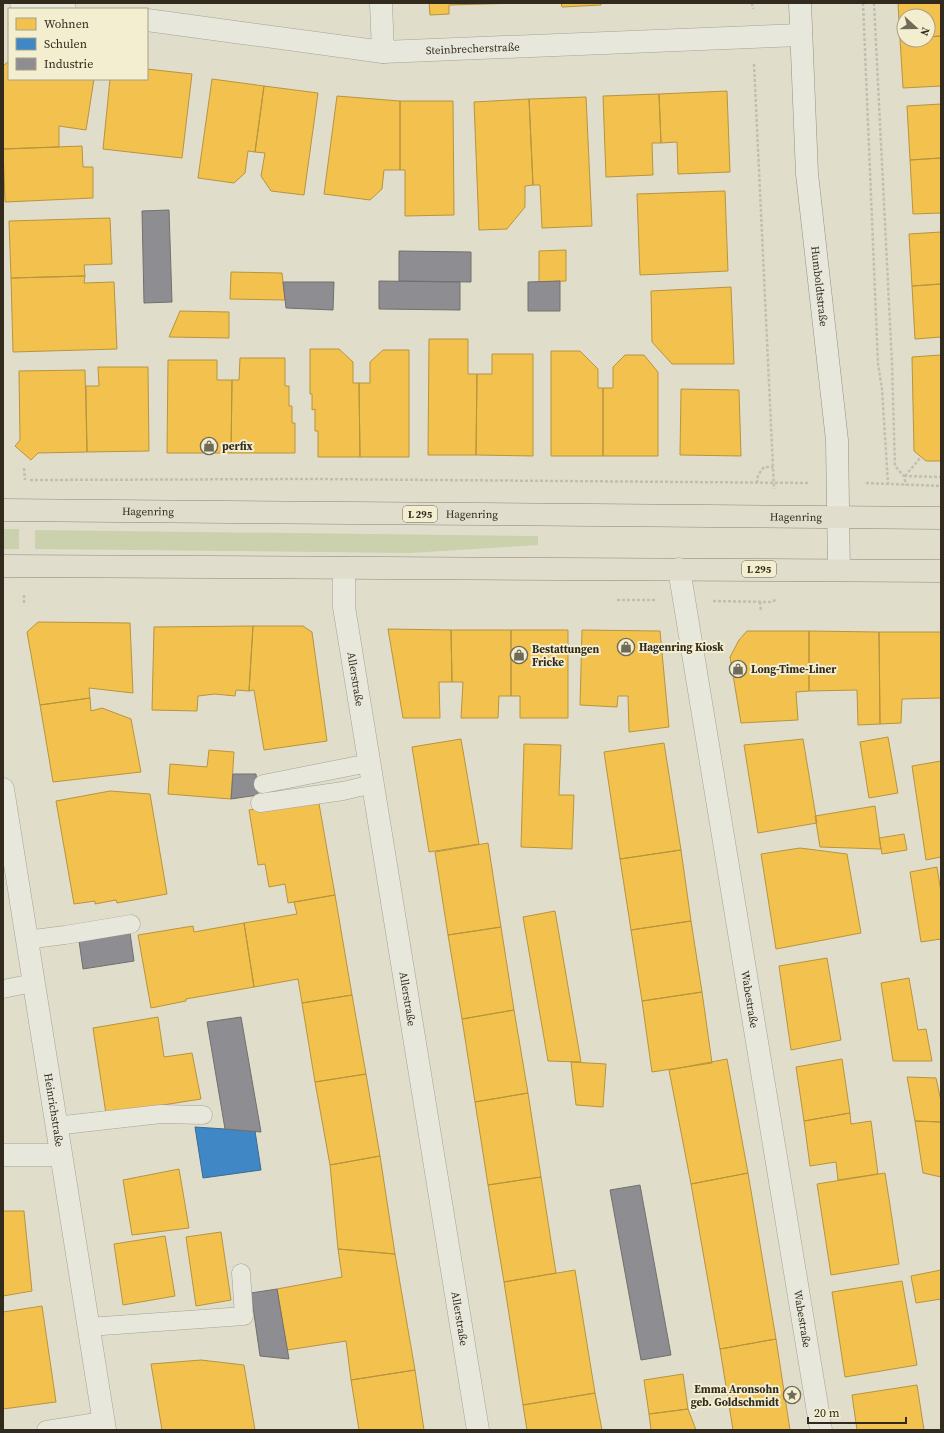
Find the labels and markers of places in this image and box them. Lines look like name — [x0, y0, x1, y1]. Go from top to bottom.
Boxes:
shop icon: perfix — [199, 436, 219, 456]
place label: perfix — [222, 439, 253, 454]
shop icon: Hagenring Kiosk — [616, 637, 636, 657]
place label: Hagenring Kiosk — [639, 640, 724, 655]
place label: Bestattungen Fricke — [532, 642, 599, 670]
shop icon: Bestattungen Fricke — [509, 645, 529, 665]
shop icon: Long-Time-Liner — [728, 659, 748, 679]
place label: Long-Time-Liner — [751, 662, 837, 677]
place label: Emma Aronsohn geb. Goldschmidt — [691, 1382, 780, 1410]
place icon: Emma Aronsohn geb. Goldschmidt — [782, 1385, 802, 1405]

